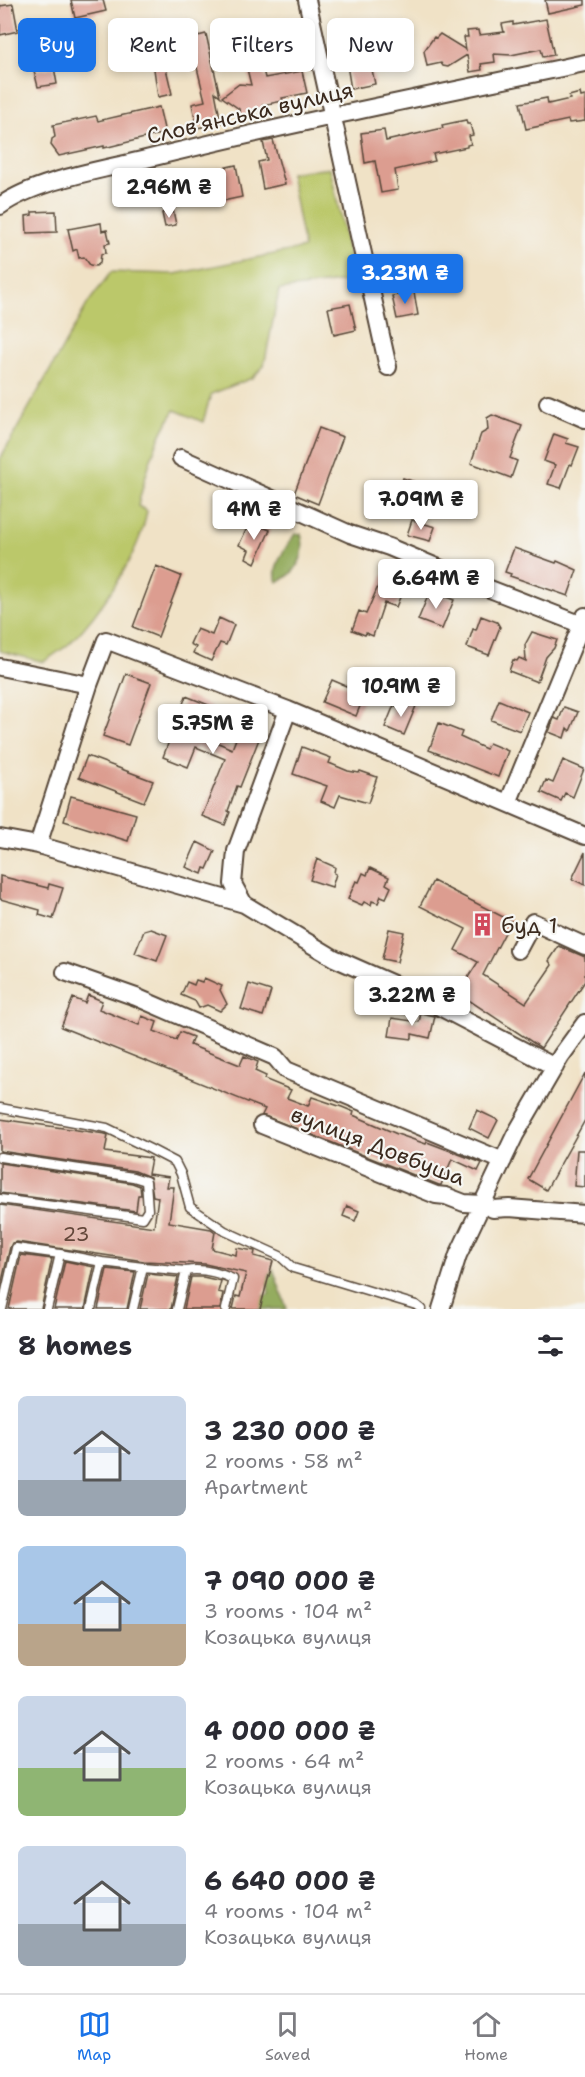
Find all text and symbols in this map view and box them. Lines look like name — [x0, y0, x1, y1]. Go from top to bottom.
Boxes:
chip: Buy — [18, 18, 96, 72]
chip: Rent — [108, 18, 198, 72]
chip: Filters — [210, 18, 315, 72]
chip: New — [327, 18, 414, 72]
street label: Словʼянська вулиця — [144, 75, 356, 151]
pin: 2.96M ₴ — [114, 168, 224, 219]
text: 2.96M ₴ — [126, 174, 212, 200]
pin: 3.23M ₴ — [350, 254, 460, 305]
text: 3.23M ₴ — [361, 260, 449, 286]
pin: 7.09M ₴ — [366, 480, 476, 531]
text: 7.09M ₴ — [378, 486, 464, 512]
pin: 4M ₴ — [218, 490, 290, 541]
text: 4M ₴ — [226, 496, 282, 522]
pin: 6.64M ₴ — [381, 559, 491, 610]
text: 6.64M ₴ — [392, 565, 480, 591]
pin: 10.9M ₴ — [346, 667, 456, 718]
text: 10.9M ₴ — [361, 673, 441, 699]
pin: 5.75M ₴ — [158, 704, 268, 755]
text: 5.75M ₴ — [172, 710, 254, 736]
place label: буд 1 — [501, 911, 558, 940]
building icon: буд 1 — [470, 912, 496, 938]
pin: 3.22M ₴ — [357, 976, 467, 1027]
text: 3.22M ₴ — [368, 982, 456, 1008]
street label: вулиця Довбуша — [287, 1099, 469, 1193]
house number: 23 — [63, 1221, 89, 1247]
text: 8 homes — [18, 1328, 132, 1363]
icon: filters — [534, 1329, 567, 1362]
text: 3 230 000 ₴ — [204, 1413, 375, 1448]
icon: home — [66, 1420, 138, 1492]
text: 2 rooms · 58 m² — [204, 1448, 363, 1474]
text: Apartment — [204, 1474, 308, 1500]
text: 7 090 000 ₴ — [204, 1563, 375, 1598]
icon: home — [66, 1570, 138, 1642]
text: 3 rooms · 104 m² — [204, 1598, 372, 1624]
text: Козацька вулиця — [204, 1624, 372, 1650]
text: 4 000 000 ₴ — [204, 1713, 376, 1748]
icon: home — [66, 1720, 138, 1792]
text: 2 rooms · 64 m² — [204, 1748, 364, 1774]
text: Козацька вулиця — [204, 1774, 372, 1800]
text: 6 640 000 ₴ — [204, 1863, 376, 1898]
icon: home — [66, 1870, 138, 1942]
text: 4 rooms · 104 m² — [204, 1898, 372, 1924]
text: Козацька вулиця — [204, 1924, 372, 1950]
tab: Map — [77, 2008, 111, 2065]
tab: Saved — [265, 2008, 310, 2065]
tab: Home — [464, 2008, 508, 2065]

